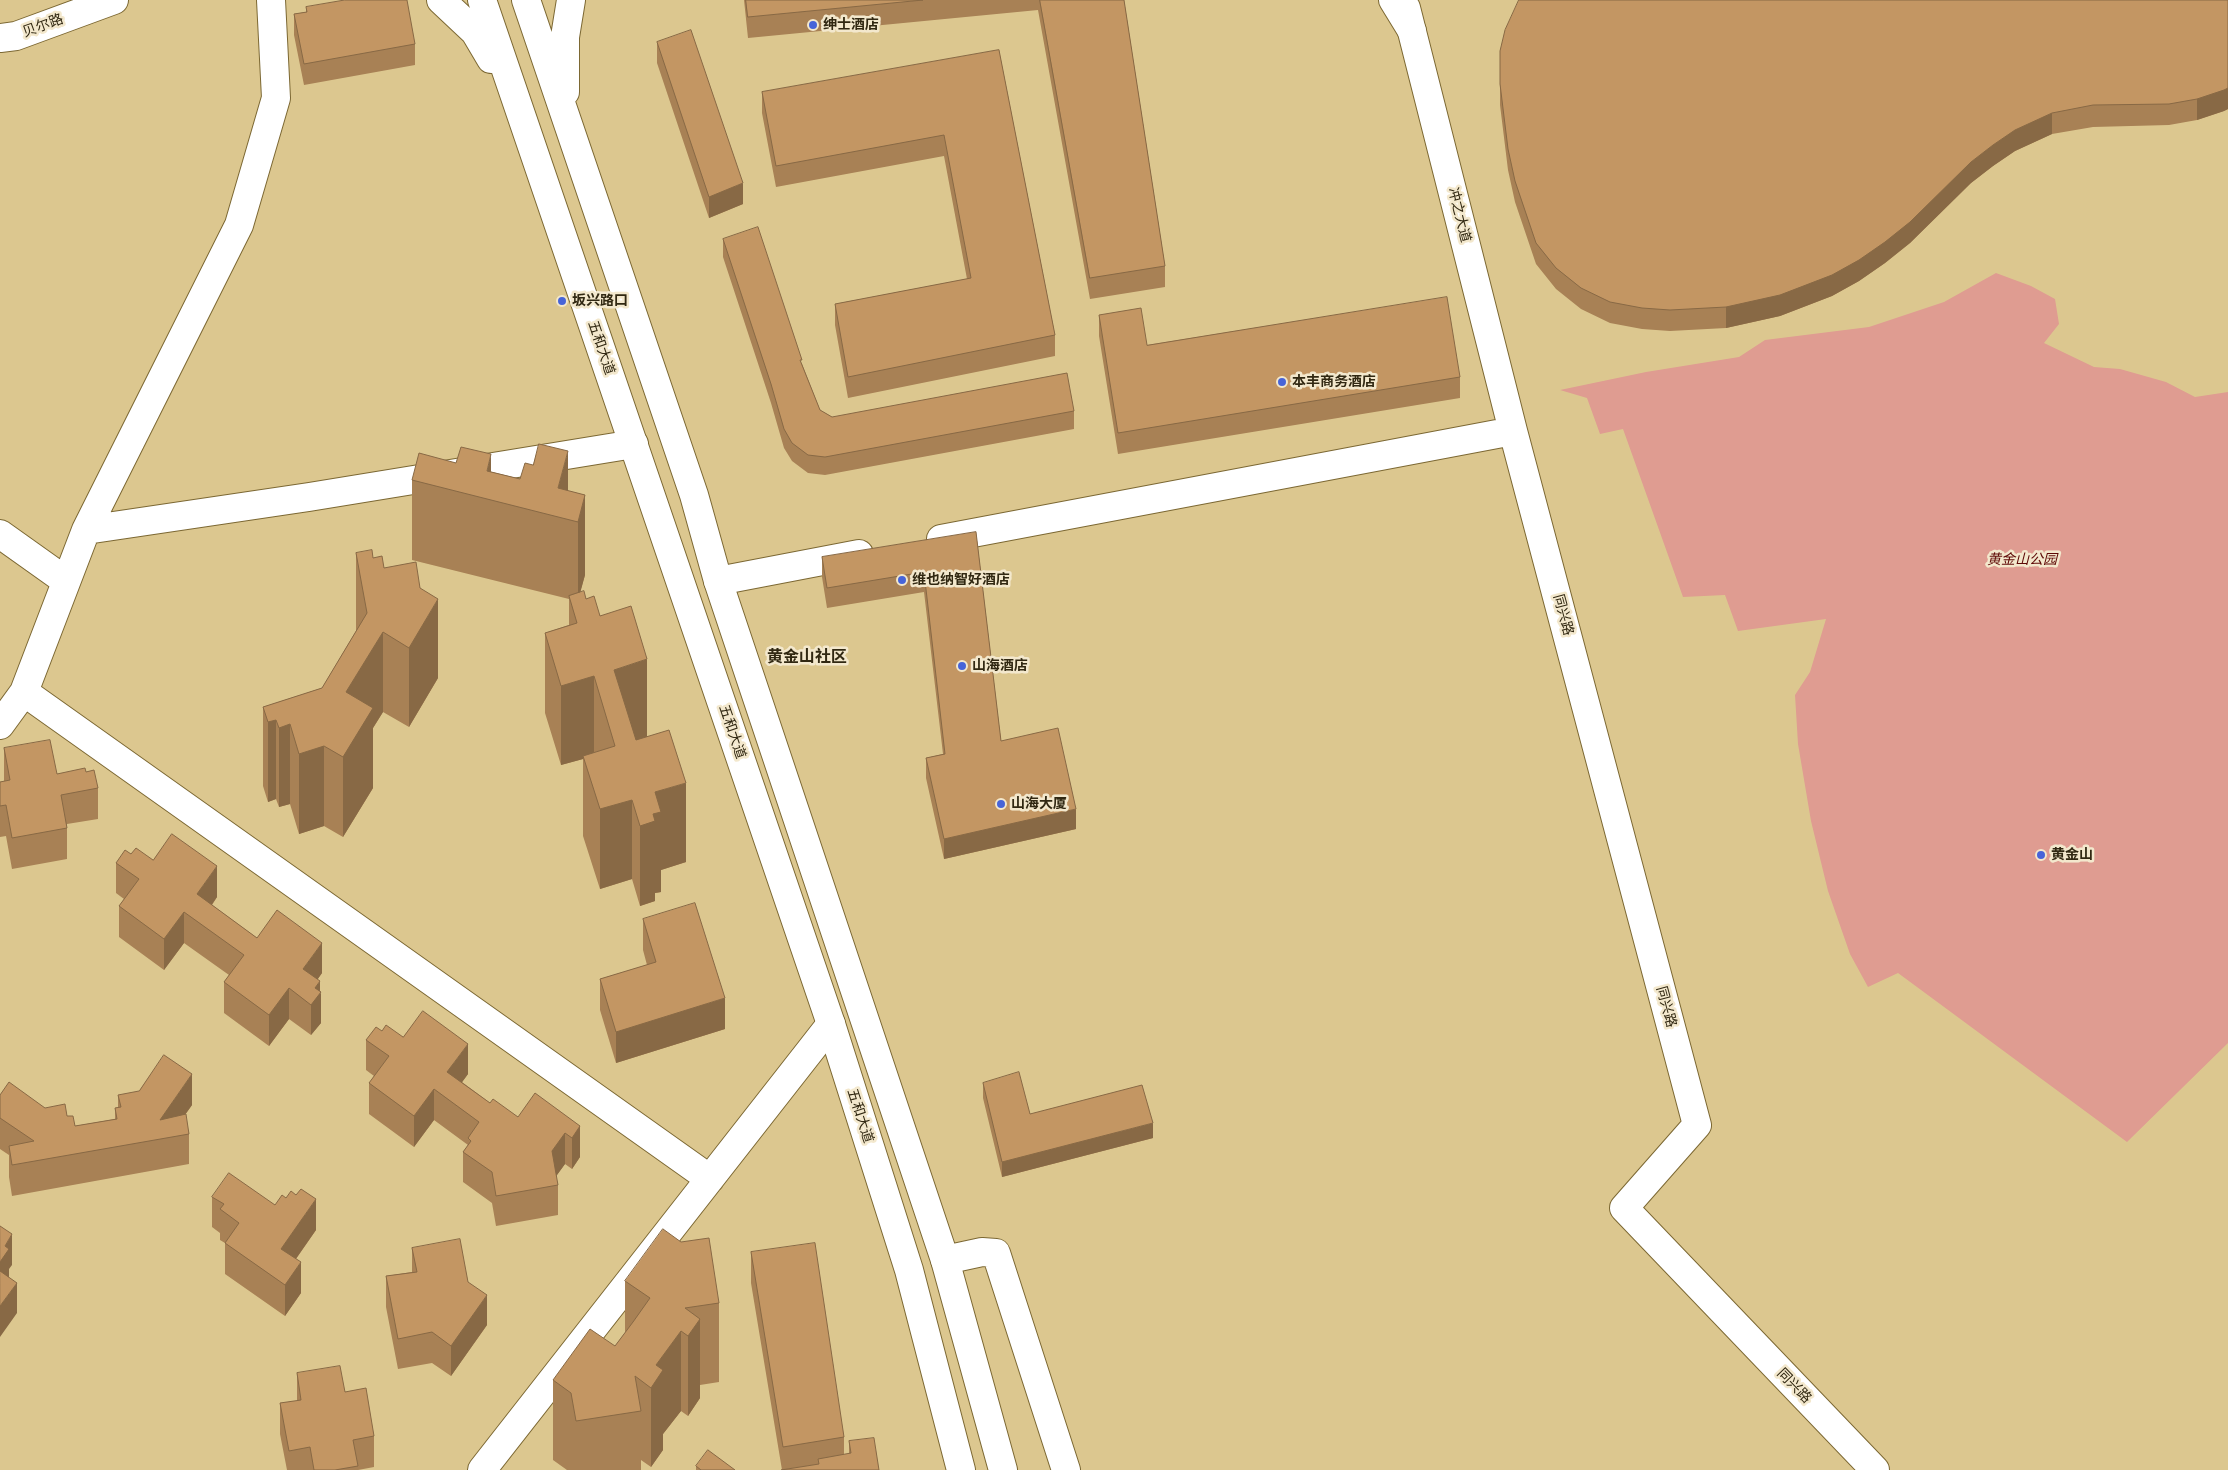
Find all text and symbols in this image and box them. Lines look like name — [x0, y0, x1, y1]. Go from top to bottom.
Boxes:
street label: 贝尔路 — [20, 11, 66, 41]
place label: 绅士酒店 — [823, 17, 879, 33]
marker: 绅士酒店 — [807, 19, 819, 31]
street label: 冲之大道 — [1444, 186, 1474, 244]
place label: 坂兴路口 — [572, 293, 628, 309]
marker: 坂兴路口 — [556, 295, 568, 307]
street label: 五和大道 — [584, 319, 618, 377]
place label: 本丰商务酒店 — [1292, 374, 1376, 390]
marker: 本丰商务酒店 — [1276, 376, 1288, 388]
park label: 黄金山公园 — [1987, 552, 2057, 568]
place label: 维也纳智好酒店 — [912, 572, 1010, 588]
marker: 维也纳智好酒店 — [896, 574, 908, 586]
street label: 同兴路 — [1549, 593, 1577, 637]
district label: 黄金山社区 — [767, 647, 847, 667]
place label: 山海酒店 — [972, 658, 1028, 674]
marker: 山海酒店 — [956, 660, 968, 672]
street label: 五和大道 — [715, 703, 749, 761]
place label: 山海大厦 — [1011, 796, 1067, 812]
marker: 山海大厦 — [995, 798, 1007, 810]
place label: 黄金山 — [2051, 847, 2093, 863]
marker: 黄金山 — [2035, 849, 2047, 861]
street label: 同兴路 — [1652, 985, 1680, 1029]
street label: 五和大道 — [843, 1087, 877, 1145]
street label: 同兴路 — [1773, 1365, 1815, 1407]

